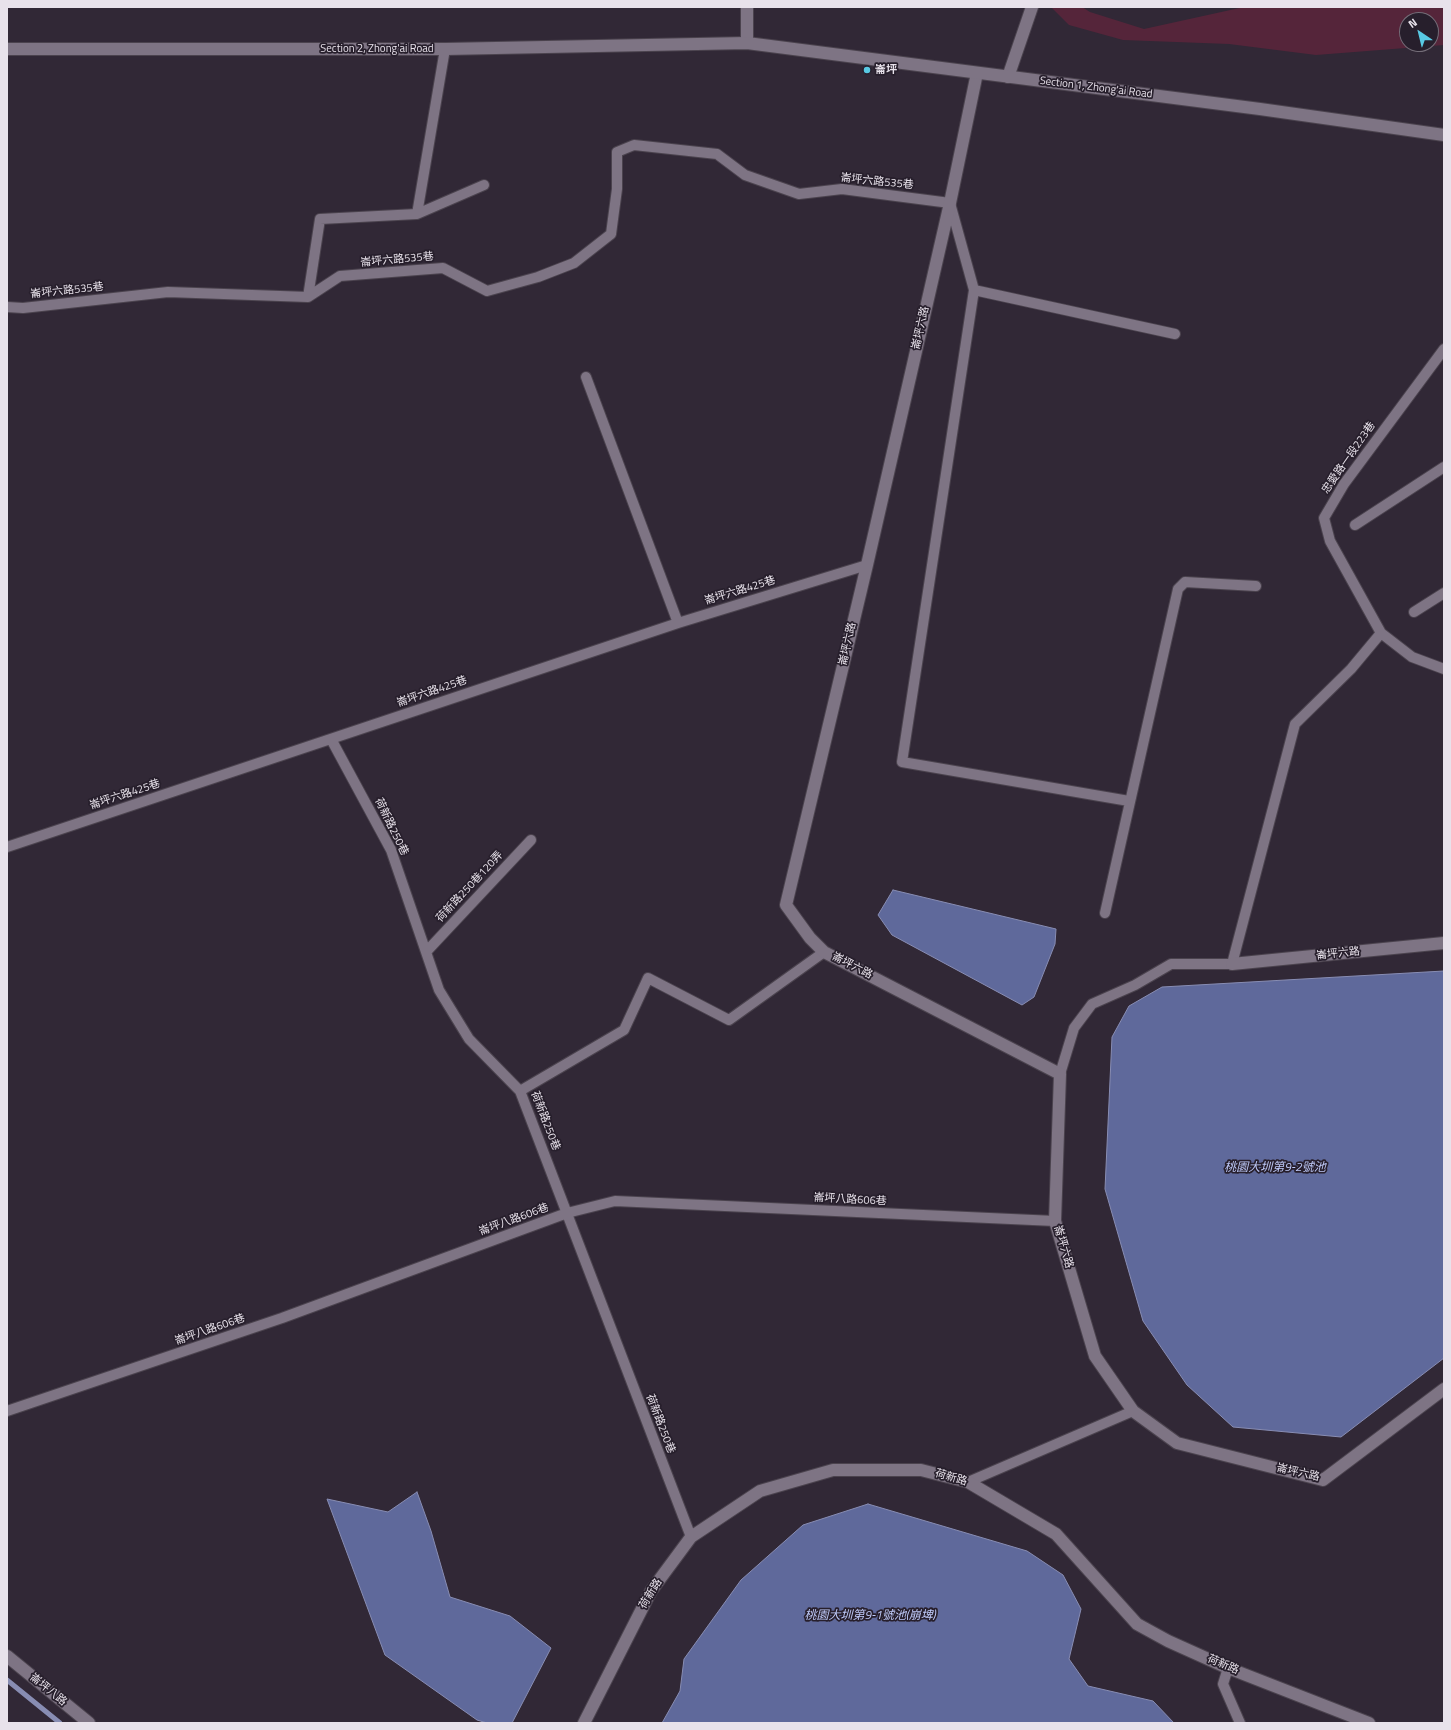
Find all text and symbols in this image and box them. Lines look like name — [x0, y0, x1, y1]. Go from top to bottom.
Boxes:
north arrow — [1399, 12, 1439, 52]
text: N — [1405, 14, 1420, 32]
street label: Section 2, Zhong'ai Road — [320, 42, 434, 56]
place label: 崙坪 — [875, 63, 897, 77]
marker: 崙坪 — [862, 65, 872, 75]
street label: Section 1, Zhong'ai Road — [1039, 75, 1153, 101]
street label: 崙坪六路535巷 — [840, 172, 914, 192]
street label: 崙坪六路535巷 — [360, 250, 434, 270]
street label: 崙坪六路535巷 — [30, 281, 104, 301]
street label: 崙坪六路 — [910, 305, 932, 351]
street label: 忠愛路一段223巷 — [1319, 420, 1379, 496]
street label: 崙坪六路425巷 — [703, 574, 777, 608]
street label: 崙坪六路 — [837, 621, 859, 667]
street label: 崙坪六路425巷 — [395, 674, 469, 710]
street label: 崙坪六路425巷 — [88, 777, 162, 813]
street label: 荷新路250巷 — [371, 796, 411, 858]
street label: 荷新路250巷120弄 — [434, 849, 506, 925]
street label: 崙坪六路 — [1315, 945, 1361, 963]
street label: 崙坪六路 — [829, 950, 875, 982]
street label: 荷新路250巷 — [528, 1089, 562, 1153]
water label: 桃園大圳第9-2號池 — [1224, 1161, 1326, 1175]
street label: 崙坪八路606巷 — [813, 1191, 887, 1209]
street label: 崙坪八路606巷 — [477, 1201, 551, 1239]
street label: 崙坪六路 — [1051, 1224, 1075, 1270]
street label: 崙坪八路606巷 — [173, 1312, 247, 1348]
street label: 荷新路250巷 — [643, 1392, 677, 1456]
street label: 崙坪六路 — [1275, 1462, 1321, 1484]
street label: 荷新路 — [933, 1467, 969, 1489]
street label: 荷新路 — [637, 1576, 665, 1612]
water label: 桃園大圳第9-1號池(崩埤) — [805, 1609, 935, 1623]
street label: 荷新路 — [1205, 1652, 1241, 1678]
street label: 崙坪八路 — [27, 1671, 69, 1709]

